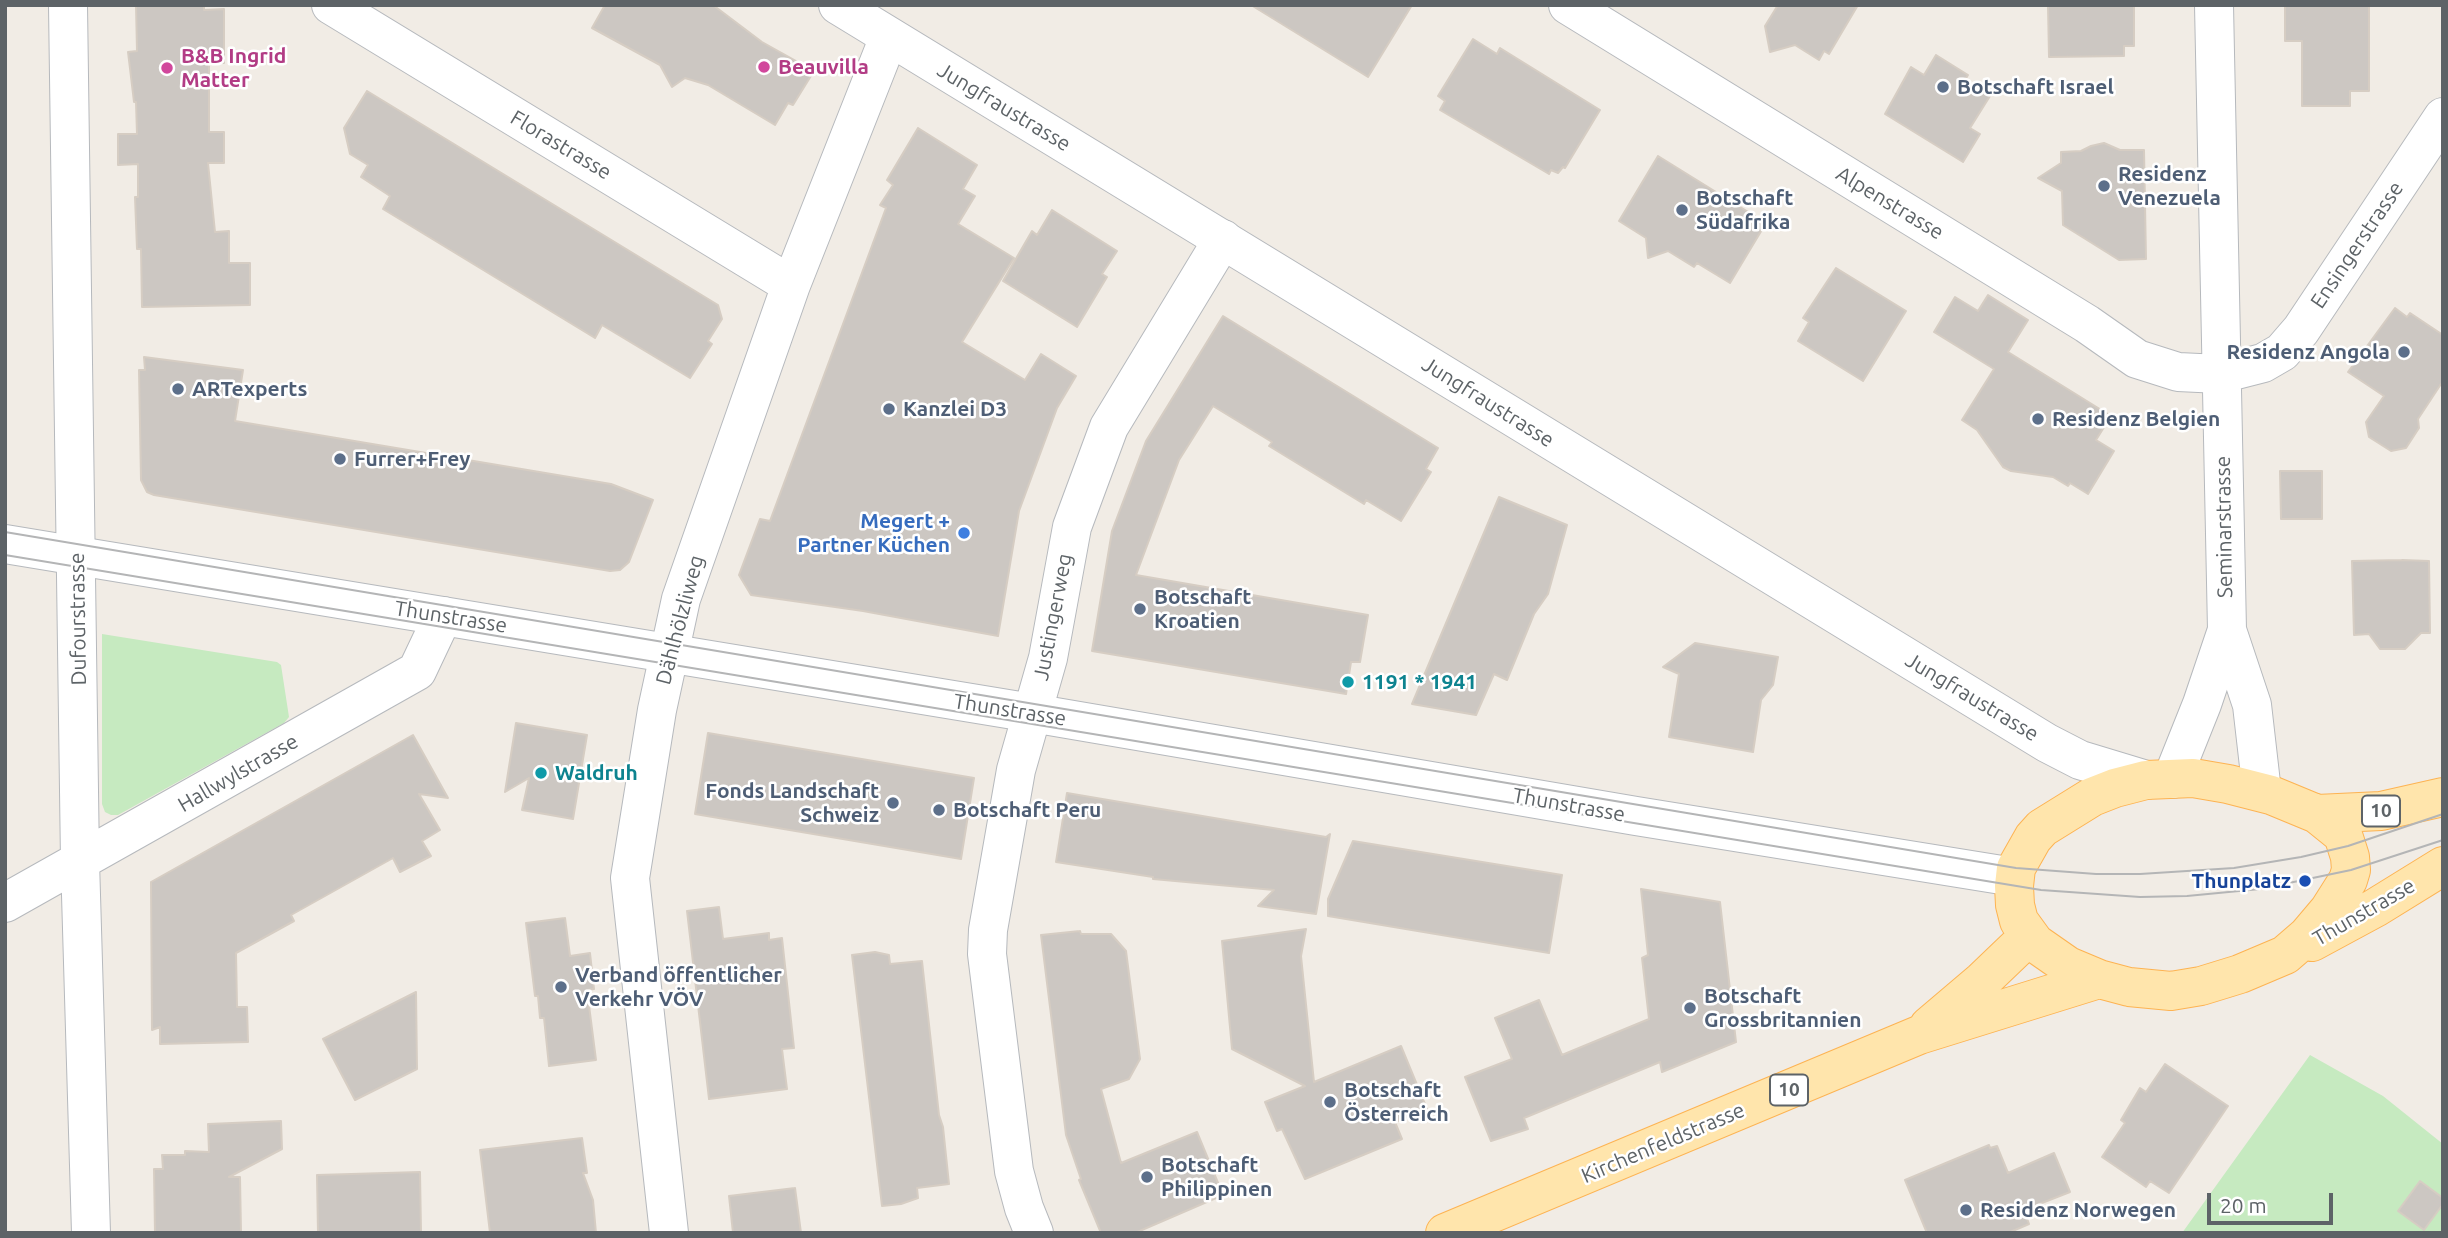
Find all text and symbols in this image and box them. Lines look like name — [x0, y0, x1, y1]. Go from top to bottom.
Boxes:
place label: B&B Ingrid Matter — [181, 43, 286, 93]
place label: Beauvilla — [778, 54, 869, 80]
street label: Jungfraustrasse — [933, 57, 1075, 157]
marker: Beauvilla — [756, 59, 772, 75]
marker: B&B Ingrid Matter — [159, 60, 175, 76]
place label: Botschaft Israel — [1957, 74, 2114, 100]
marker: Botschaft Israel — [1935, 79, 1951, 95]
street label: Florastrasse — [506, 105, 616, 185]
street label: Alpenstrasse — [1832, 161, 1948, 245]
place label: Residenz Venezuela — [2118, 161, 2221, 211]
street label: Ensingerstrasse — [2305, 177, 2409, 313]
marker: Residenz Venezuela — [2096, 178, 2112, 194]
place label: Botschaft Südafrika — [1696, 185, 1793, 235]
marker: Botschaft Südafrika — [1674, 202, 1690, 218]
place label: Residenz Angola — [2226, 339, 2390, 365]
marker: Residenz Angola — [2396, 344, 2412, 360]
street label: Jungfraustrasse — [1417, 351, 1559, 453]
place label: ARTexperts — [192, 376, 307, 402]
marker: ARTexperts — [170, 381, 186, 397]
place label: Kanzlei D3 — [903, 396, 1007, 422]
marker: Kanzlei D3 — [881, 401, 897, 417]
place label: Residenz Belgien — [2052, 406, 2220, 432]
marker: Residenz Belgien — [2030, 411, 2046, 427]
place label: Furrer+Frey — [354, 446, 470, 472]
marker: Furrer+Frey — [332, 451, 348, 467]
street label: Seminarstrasse — [2210, 456, 2238, 598]
place label: Megert + Partner Küchen — [797, 508, 950, 558]
marker: Megert + Partner Küchen — [956, 525, 972, 541]
street label: Justingerweg — [1028, 551, 1078, 683]
street label: Dufourstrasse — [64, 552, 92, 686]
street label: Dählhölzliweg — [651, 552, 709, 688]
place label: Botschaft Kroatien — [1154, 584, 1251, 634]
street label: Thunstrasse — [393, 596, 509, 638]
marker: Botschaft Kroatien — [1132, 601, 1148, 617]
street label: Jungfraustrasse — [1901, 647, 2043, 747]
place label: 1191 * 1941 — [1362, 669, 1477, 695]
marker: 1191 * 1941 — [1340, 674, 1356, 690]
street label: Thunstrasse — [952, 689, 1068, 731]
street label: Hallwylstrasse — [173, 728, 303, 818]
place label: Waldruh — [555, 760, 638, 786]
marker: Waldruh — [533, 765, 549, 781]
place label: Fonds Landschaft Schweiz — [705, 778, 879, 828]
street label: Thunstrasse — [1511, 783, 1627, 827]
marker: Fonds Landschaft Schweiz — [885, 795, 901, 811]
road number: 10 — [2362, 796, 2400, 826]
place label: Botschaft Peru — [953, 797, 1101, 823]
marker: Botschaft Peru — [931, 802, 947, 818]
place label: Thunplatz — [2192, 868, 2291, 894]
marker: Thunplatz — [2297, 873, 2313, 889]
street label: Thunstrasse — [2309, 873, 2419, 951]
place label: Verband öffentlicher Verkehr VÖV — [575, 962, 782, 1012]
marker: Verband öffentlicher Verkehr VÖV — [553, 979, 569, 995]
place label: Botschaft Grossbritannien — [1704, 983, 1861, 1033]
marker: Botschaft Grossbritannien — [1682, 1000, 1698, 1016]
road number: 10 — [1770, 1074, 1808, 1106]
place label: Botschaft Österreich — [1344, 1077, 1449, 1127]
marker: Botschaft Österreich — [1322, 1094, 1338, 1110]
street label: Kirchenfeldstrasse — [1578, 1097, 1748, 1189]
place label: Botschaft Philippinen — [1161, 1152, 1272, 1202]
marker: Botschaft Philippinen — [1139, 1169, 1155, 1185]
scale bar — [2210, 1178, 2336, 1222]
text: 20 m — [2220, 1193, 2267, 1217]
place label: Residenz Norwegen — [1980, 1197, 2176, 1223]
marker: Residenz Norwegen — [1958, 1202, 1974, 1218]

